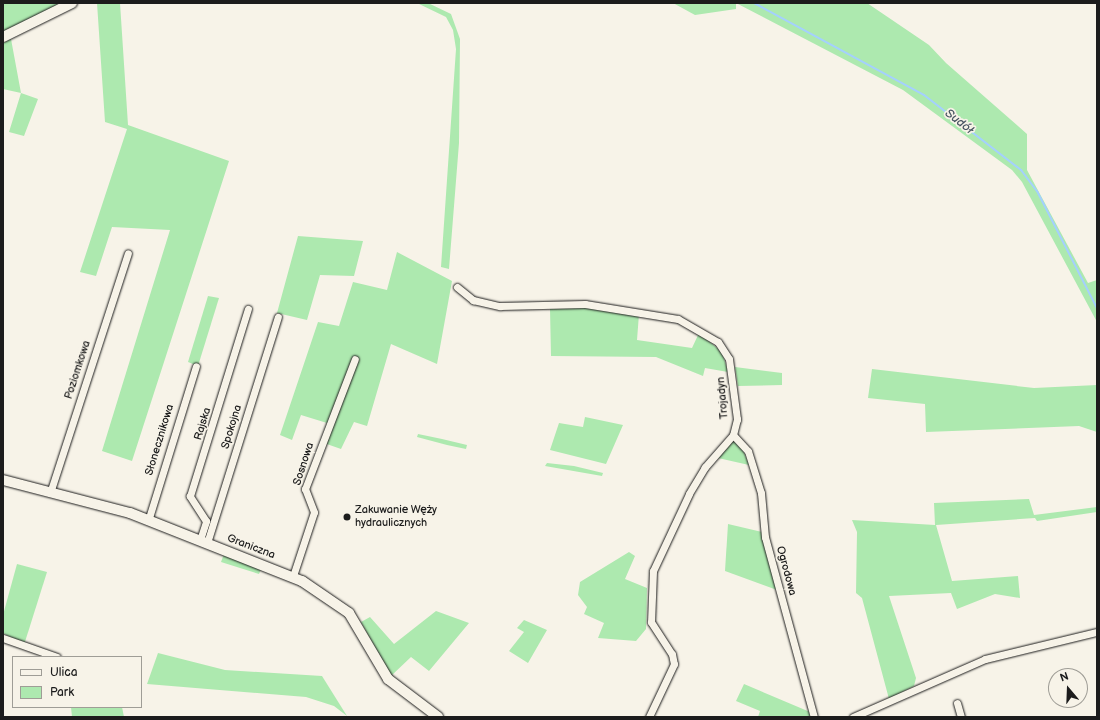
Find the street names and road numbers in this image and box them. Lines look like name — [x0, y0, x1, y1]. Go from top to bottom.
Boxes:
street label: Poziomkowa — [62, 339, 94, 401]
street label: Trojadyn — [715, 376, 731, 420]
street label: Słonecznikowa — [143, 403, 177, 477]
street label: Spokojna — [219, 403, 245, 451]
street label: Rajska — [192, 406, 214, 442]
street label: Sosnowa — [291, 441, 317, 487]
street label: Graniczna — [225, 532, 277, 562]
street label: Ogrodowa — [773, 545, 799, 597]

